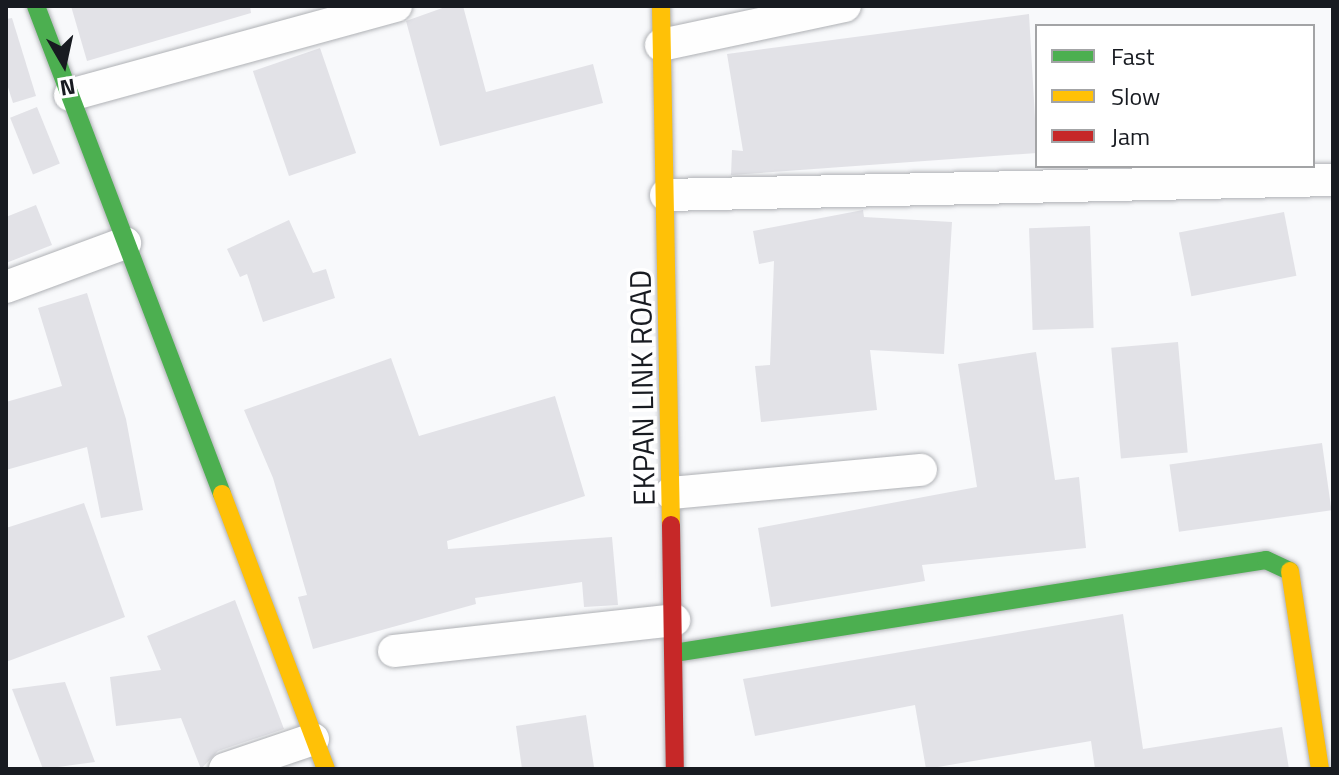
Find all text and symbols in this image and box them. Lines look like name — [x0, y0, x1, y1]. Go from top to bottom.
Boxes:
north arrow — [24, 24, 104, 104]
legend — [1035, 24, 1315, 168]
text: Fast — [1111, 38, 1154, 74]
text: N — [58, 70, 78, 106]
text: Slow — [1111, 78, 1160, 114]
text: Jam — [1111, 118, 1150, 154]
street label: EKPAN LINK ROAD — [622, 270, 662, 506]

